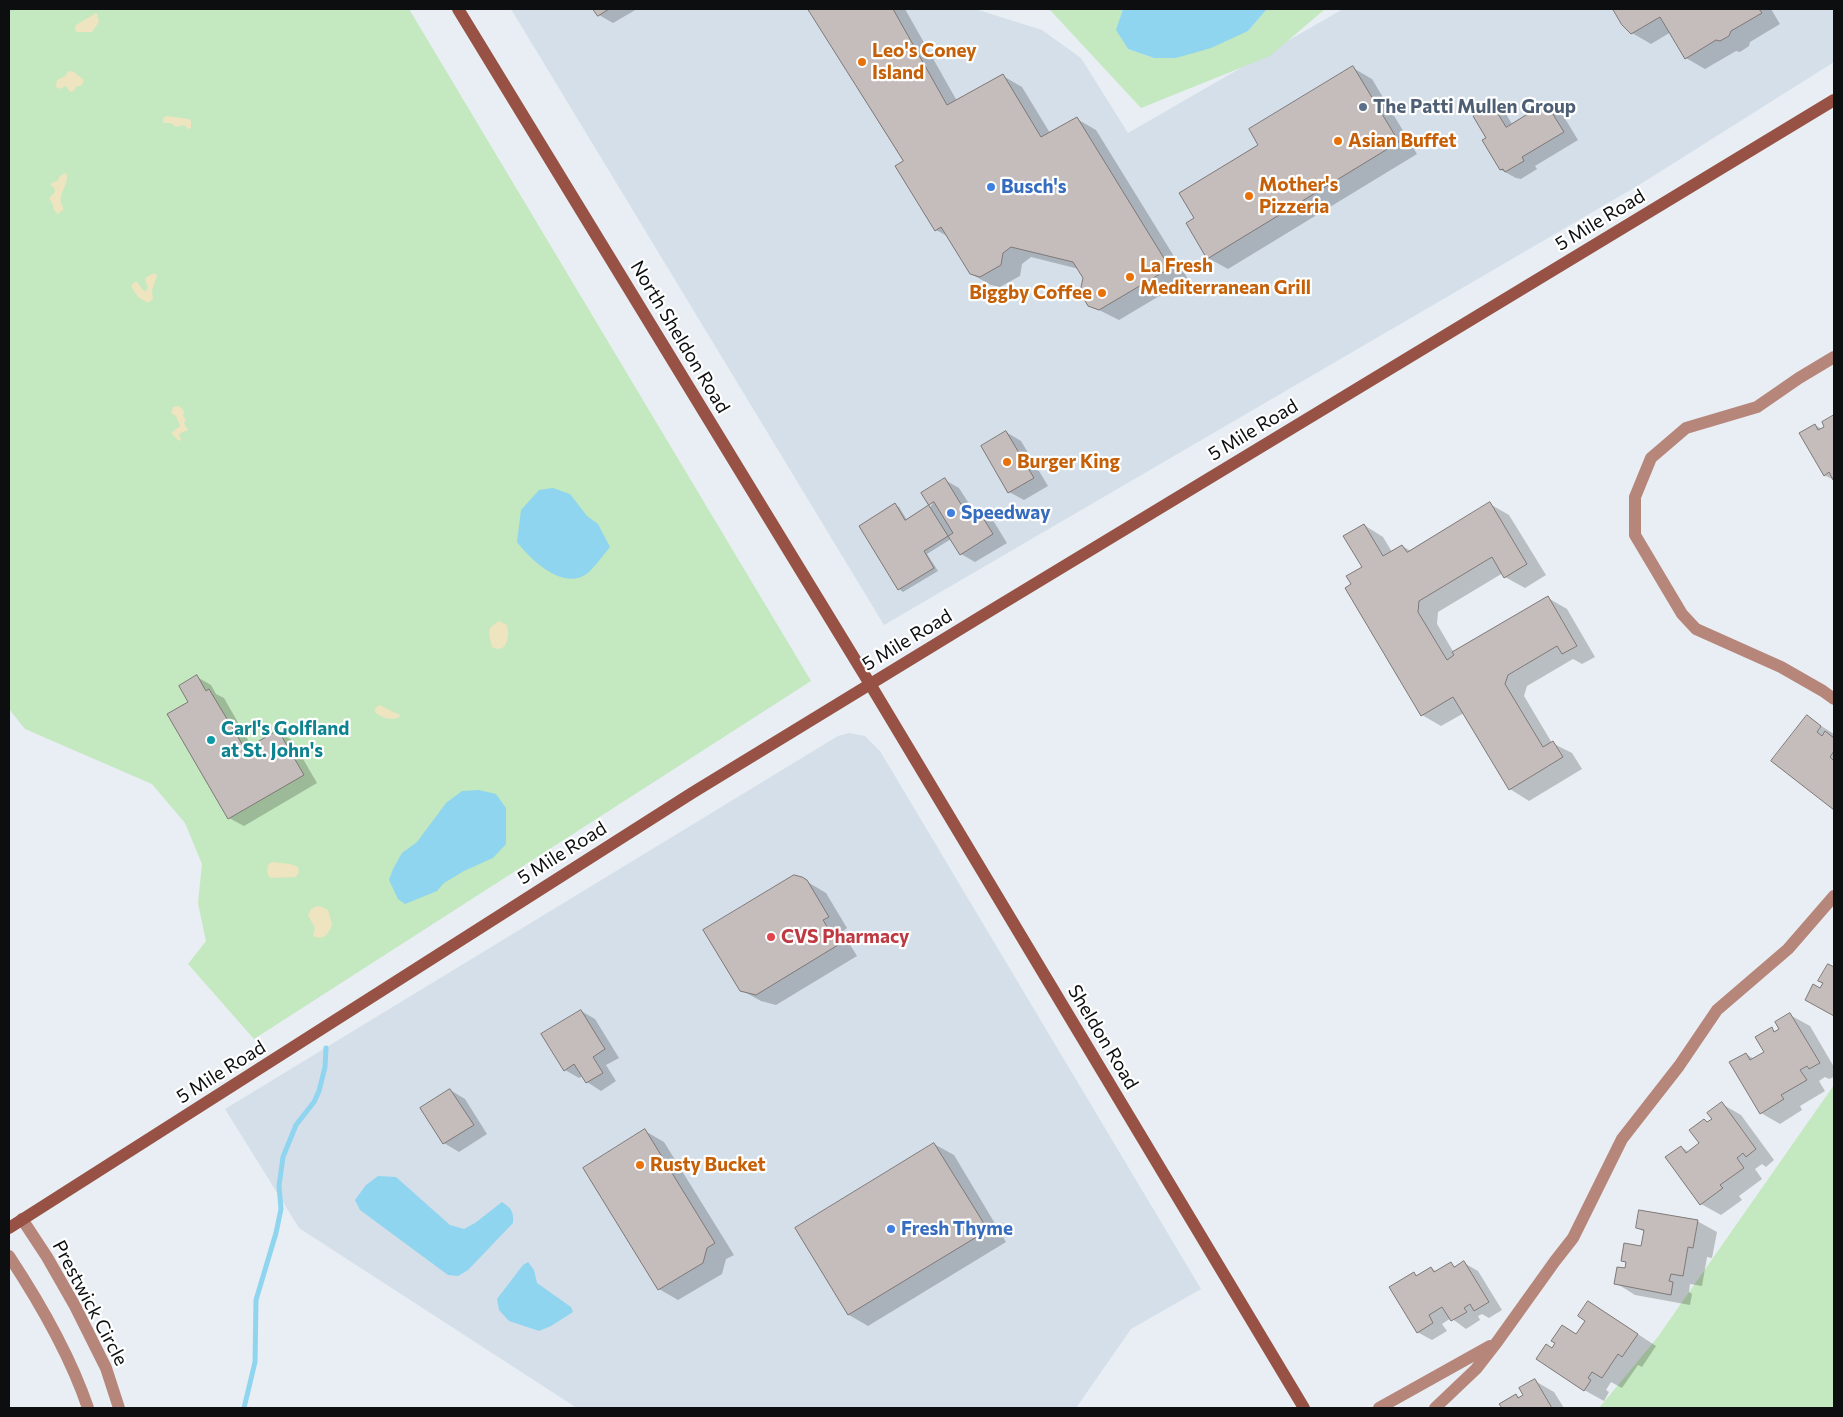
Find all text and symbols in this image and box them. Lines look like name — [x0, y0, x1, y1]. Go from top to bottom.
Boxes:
place label: Leo's Coney Island — [872, 40, 977, 84]
marker: Leo's Coney Island — [856, 56, 868, 68]
place label: The Patti Mullen Group — [1373, 96, 1576, 118]
marker: The Patti Mullen Group — [1357, 101, 1369, 113]
place label: Asian Buffet — [1348, 130, 1457, 152]
marker: Asian Buffet — [1332, 135, 1344, 147]
place label: Mother's Pizzeria — [1259, 174, 1338, 218]
place label: Busch's — [1001, 176, 1067, 198]
marker: Busch's — [985, 181, 997, 193]
street label: 5 Mile Road — [1551, 184, 1649, 256]
marker: Mother's Pizzeria — [1243, 190, 1255, 202]
place label: La Fresh Mediterranean Grill — [1140, 255, 1311, 299]
street label: North Sheldon Road — [626, 257, 734, 417]
marker: La Fresh Mediterranean Grill — [1124, 271, 1136, 283]
place label: Biggby Coffee — [969, 282, 1092, 304]
marker: Biggby Coffee — [1096, 287, 1108, 299]
street label: 5 Mile Road — [1204, 394, 1302, 466]
place label: Burger King — [1017, 451, 1120, 473]
marker: Burger King — [1001, 456, 1013, 468]
place label: Speedway — [961, 502, 1051, 524]
marker: Speedway — [945, 507, 957, 519]
street label: 5 Mile Road — [858, 604, 956, 676]
place label: Carl's Golfland at St. John's — [221, 718, 349, 762]
marker: Carl's Golfland at St. John's — [205, 734, 217, 746]
street label: 5 Mile Road — [513, 817, 611, 889]
place label: CVS Pharmacy — [781, 926, 910, 948]
marker: CVS Pharmacy — [765, 931, 777, 943]
street label: Sheldon Road — [1063, 981, 1143, 1093]
street label: 5 Mile Road — [172, 1036, 270, 1108]
place label: Rusty Bucket — [650, 1154, 766, 1176]
marker: Rusty Bucket — [634, 1159, 646, 1171]
place label: Fresh Thyme — [901, 1218, 1013, 1240]
marker: Fresh Thyme — [885, 1223, 897, 1235]
street label: Prestwick Circle — [47, 1237, 133, 1369]

